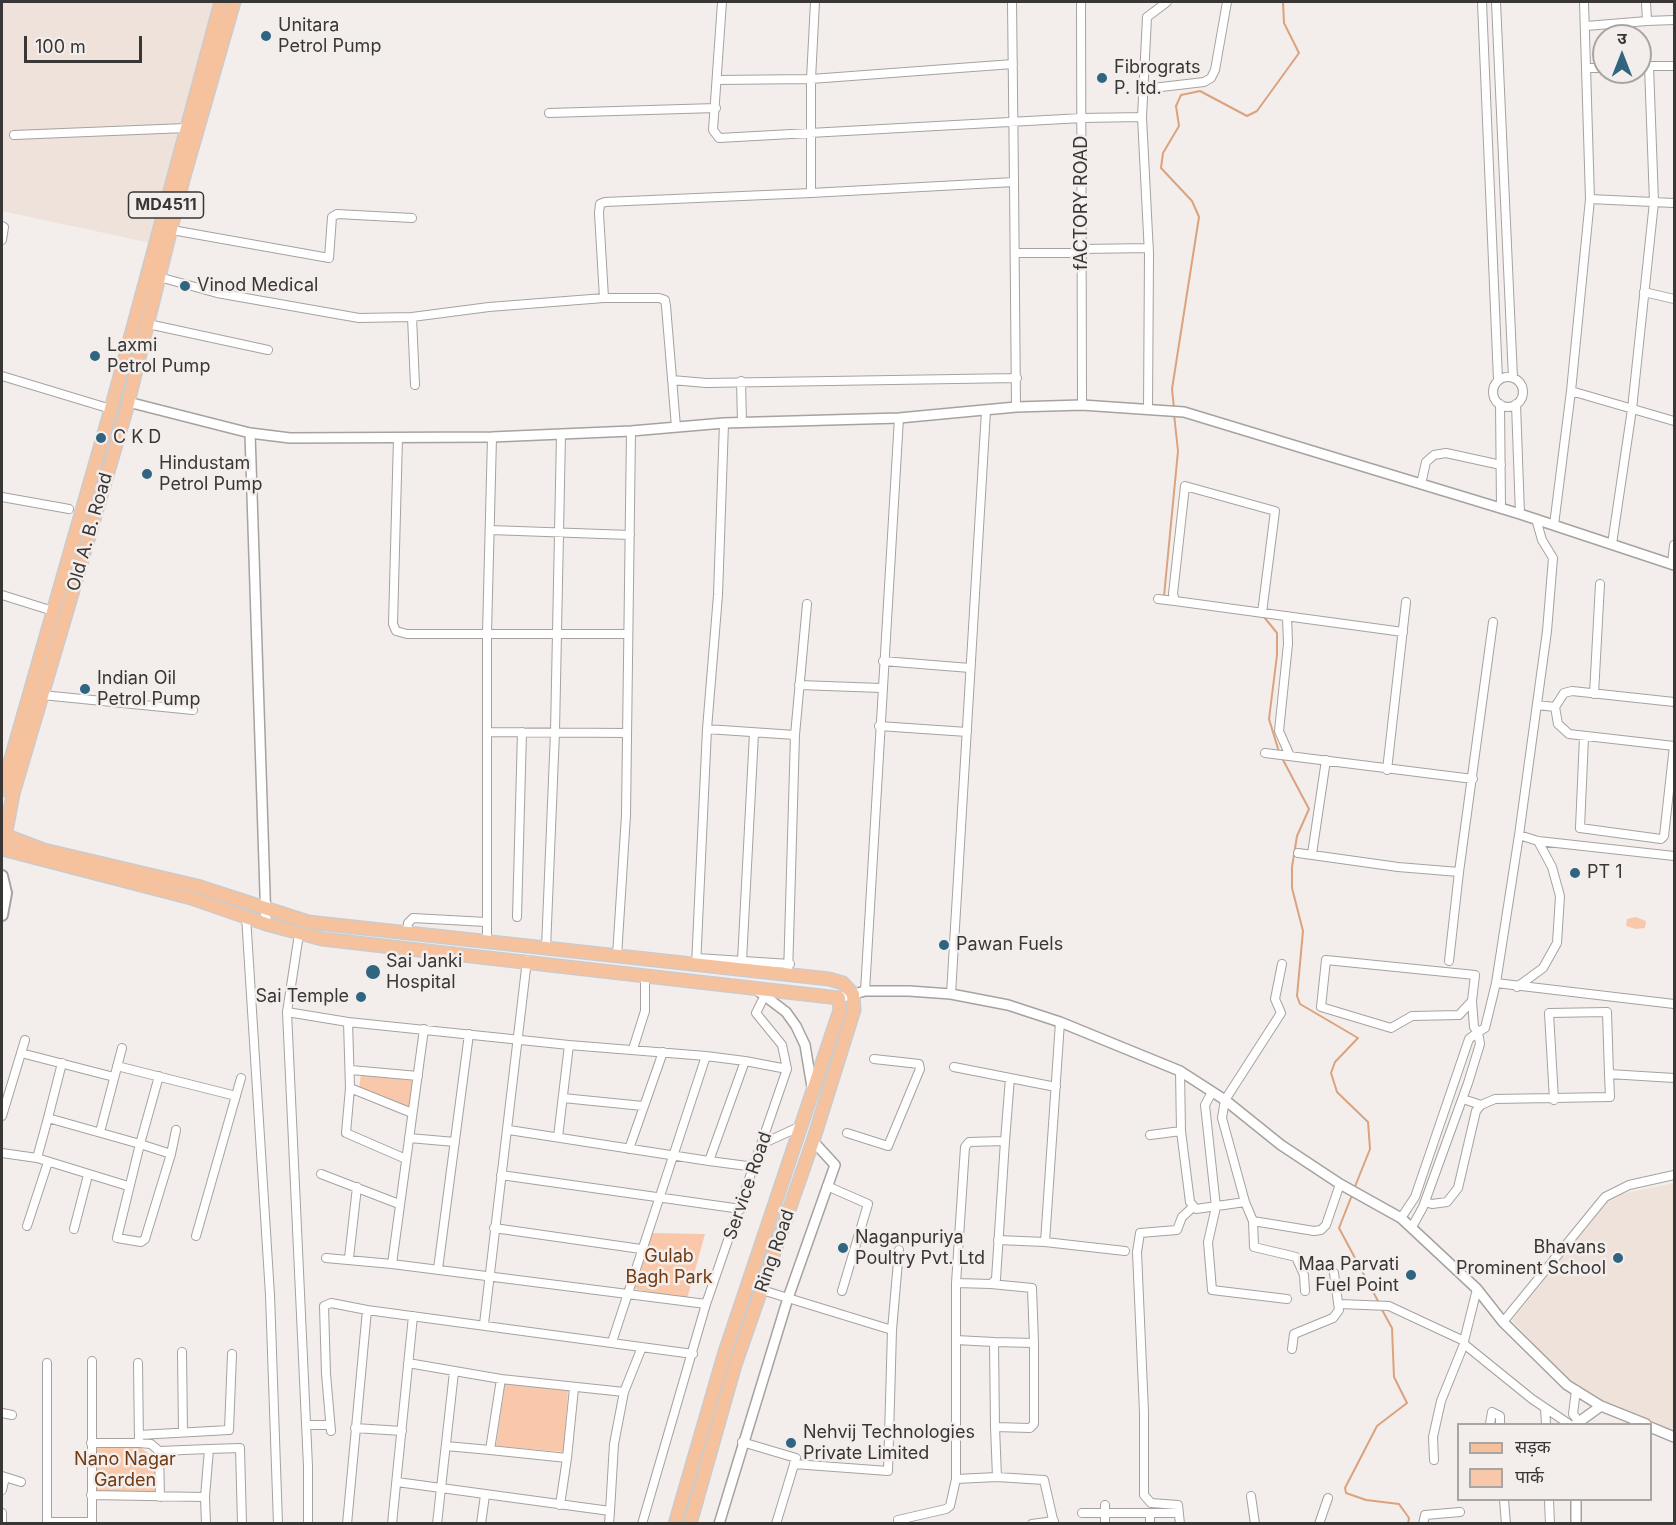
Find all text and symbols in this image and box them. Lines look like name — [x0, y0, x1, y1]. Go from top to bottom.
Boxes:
place label: Unitara Petrol Pump — [278, 15, 381, 57]
scale bar — [27, 24, 146, 62]
north arrow — [1592, 24, 1652, 84]
text: उ — [1617, 28, 1627, 48]
marker: Unitara Petrol Pump — [259, 29, 273, 43]
text: 100 m — [35, 36, 86, 57]
place label: Fibrograts P. ltd. — [1114, 57, 1200, 100]
marker: Fibrograts P. ltd. — [1095, 71, 1109, 85]
street label: fACTORY ROAD — [1071, 136, 1093, 270]
road number: MD4511 — [128, 192, 204, 218]
place label: Vinod Medical — [197, 275, 318, 297]
marker: Vinod Medical — [178, 279, 192, 293]
place label: Laxmi Petrol Pump — [107, 335, 210, 378]
marker: Laxmi Petrol Pump — [88, 349, 102, 363]
place label: C K D — [113, 427, 161, 449]
marker: C K D — [94, 431, 108, 445]
place label: Hindustam Petrol Pump — [159, 453, 262, 496]
marker: Hindustam Petrol Pump — [140, 467, 154, 481]
street label: Old A. B. Road — [63, 470, 117, 594]
place label: Indian Oil Petrol Pump — [97, 668, 200, 710]
marker: Indian Oil Petrol Pump — [78, 682, 92, 696]
place label: PT 1 — [1587, 862, 1622, 884]
marker: PT 1 — [1568, 866, 1582, 880]
place label: Pawan Fuels — [956, 934, 1063, 956]
marker: Pawan Fuels — [937, 938, 951, 952]
place label: Sai Janki Hospital — [386, 951, 462, 994]
marker: Sai Janki Hospital — [364, 963, 382, 981]
place label: Sai Temple — [256, 986, 349, 1008]
marker: Sai Temple — [354, 990, 368, 1004]
street label: Service Road — [719, 1129, 777, 1243]
street label: Ring Road — [751, 1207, 799, 1295]
place label: Naganpuriya Poultry Pvt. Ltd — [855, 1227, 985, 1270]
place label: Bhavans Prominent School — [1456, 1237, 1606, 1280]
marker: Naganpuriya Poultry Pvt. Ltd — [836, 1241, 850, 1255]
park label: Gulab Bagh Park — [625, 1246, 713, 1288]
marker: Bhavans Prominent School — [1611, 1251, 1625, 1265]
place label: Maa Parvati Fuel Point — [1298, 1254, 1399, 1296]
marker: Maa Parvati Fuel Point — [1404, 1268, 1418, 1282]
place label: Nehvij Technologies Private Limited — [803, 1422, 975, 1464]
legend — [1457, 1423, 1652, 1501]
marker: Nehvij Technologies Private Limited — [784, 1436, 798, 1450]
text: सड़क — [1515, 1436, 1551, 1457]
park label: Nano Nagar Garden — [74, 1449, 176, 1492]
text: पार्क — [1515, 1466, 1544, 1487]

